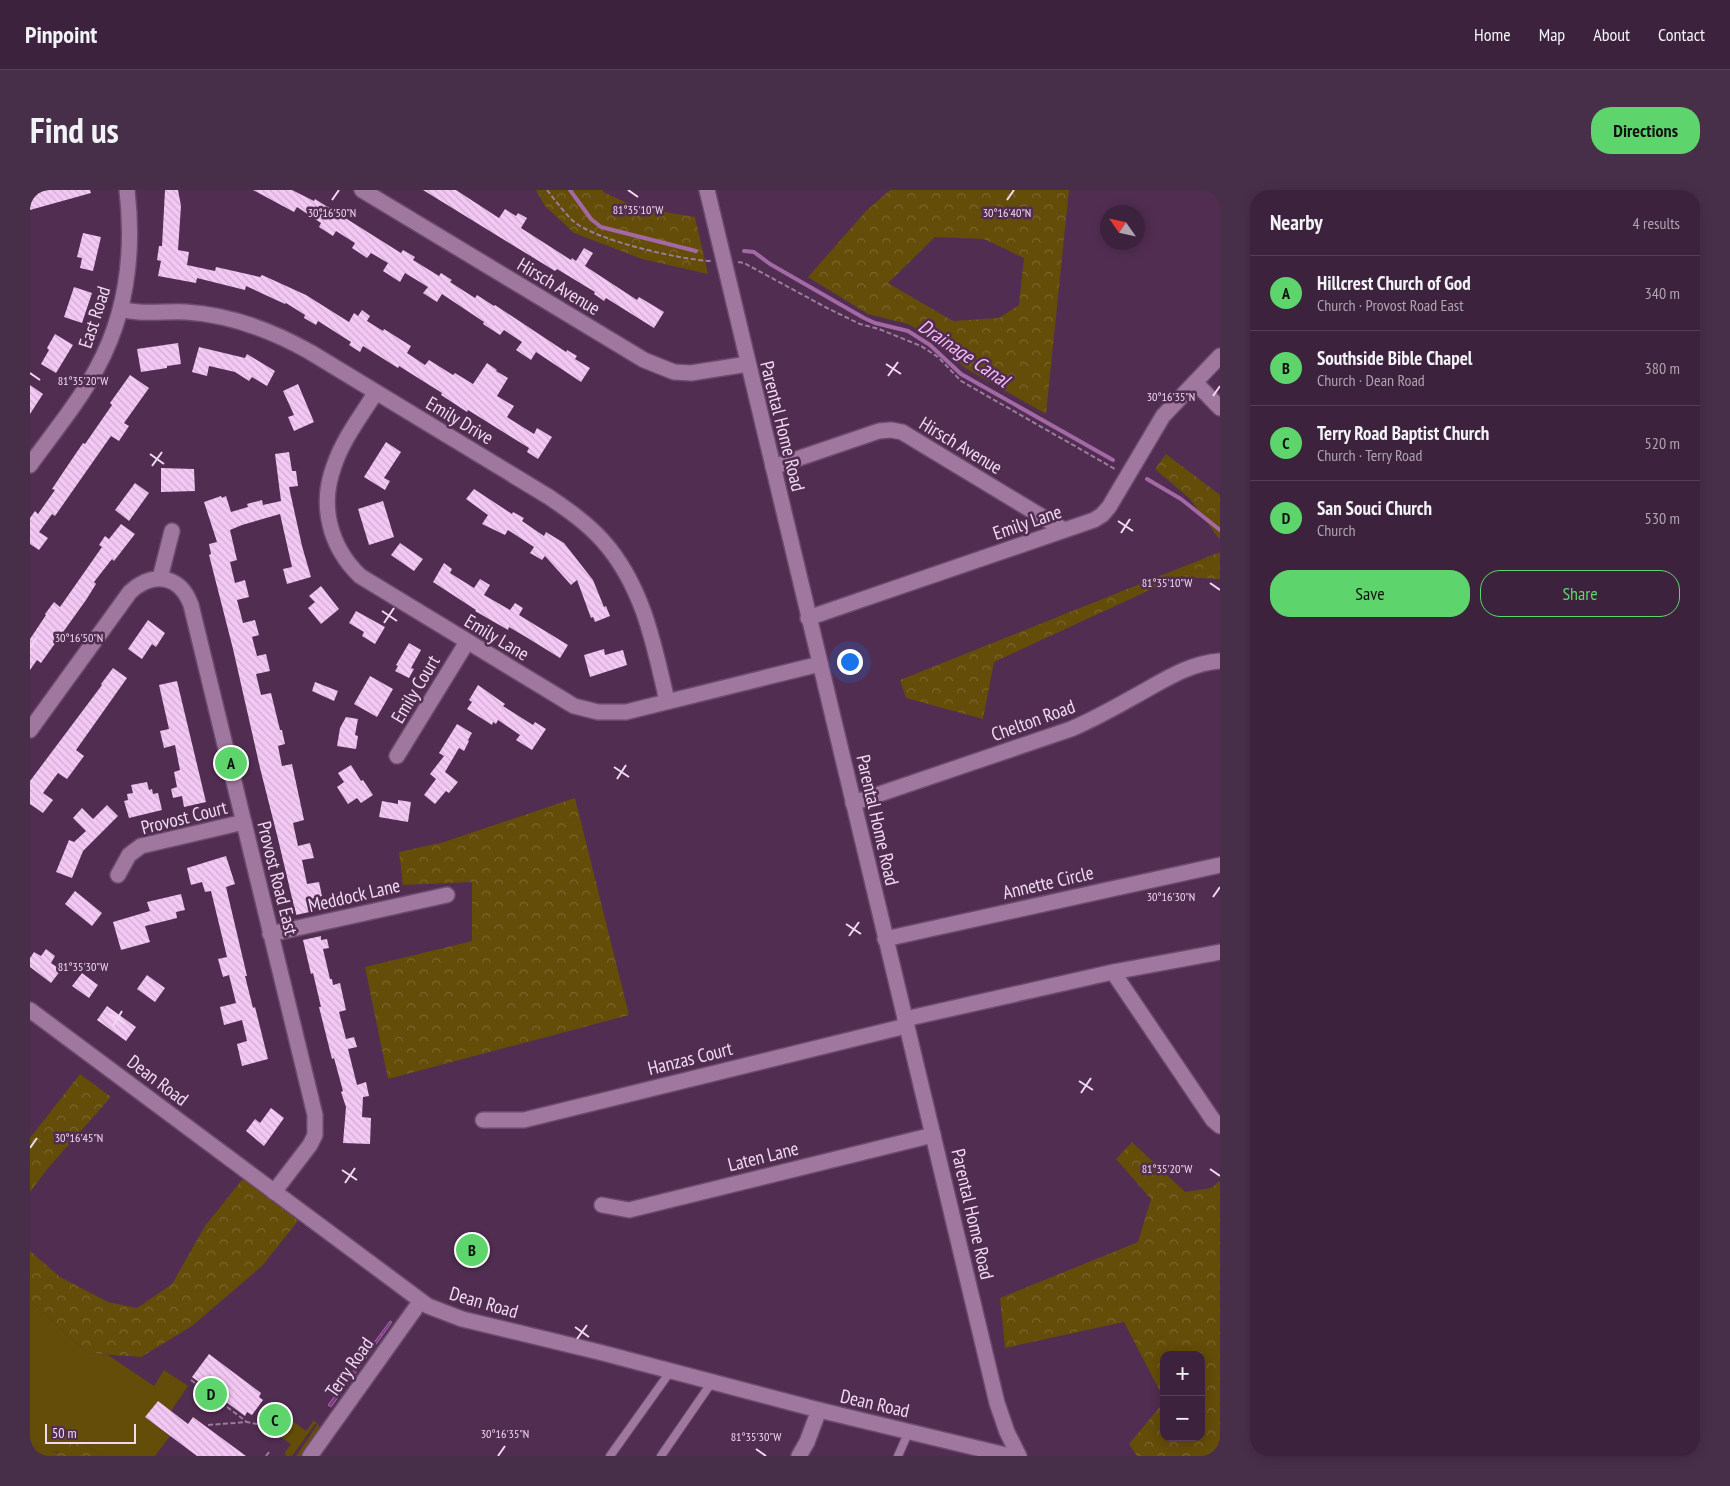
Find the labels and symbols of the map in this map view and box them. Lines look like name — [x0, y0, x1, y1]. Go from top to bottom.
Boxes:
text: 81°35'10"W — [613, 202, 663, 217]
text: 30°16'50"N — [308, 205, 356, 220]
text: 30°16'40"N — [983, 205, 1031, 220]
north arrow — [1100, 205, 1145, 250]
street label: Hirsch Avenue — [513, 252, 605, 320]
street label: East Road — [73, 283, 115, 351]
water label: Drainage Canal — [913, 313, 1017, 394]
street label: Parental Home Road — [755, 358, 811, 494]
text: 81°35'20"W — [58, 373, 108, 388]
text: 30°16'35"N — [1147, 389, 1195, 404]
street label: Emily Drive — [422, 391, 498, 449]
street label: Hirsch Avenue — [915, 411, 1007, 479]
street label: Emily Lane — [989, 499, 1065, 545]
text: 81°35'10"W — [1142, 575, 1192, 590]
street label: Emily Lane — [460, 608, 534, 666]
text: 30°16'50"N — [55, 630, 103, 645]
your location — [837, 649, 863, 675]
street label: Emily Court — [385, 650, 445, 727]
street label: Chelton Road — [988, 694, 1078, 746]
pin: A — [215, 744, 247, 782]
street label: Parental Home Road — [851, 752, 905, 888]
street label: Provost Court — [138, 795, 230, 839]
street label: Provost Road East — [252, 819, 304, 938]
street label: Annette Circle — [1000, 860, 1096, 904]
street label: Meddock Lane — [306, 873, 403, 917]
text: 30°16'30"N — [1147, 889, 1195, 904]
text: 81°35'30"W — [58, 959, 108, 974]
street label: Hanzas Court — [645, 1036, 736, 1080]
street label: Dean Road — [123, 1049, 193, 1111]
text: 30°16'45"N — [55, 1130, 103, 1145]
street label: Laten Lane — [725, 1136, 801, 1176]
street label: Parental Home Road — [946, 1146, 1000, 1282]
text: 81°35'20"W — [1142, 1161, 1192, 1176]
pin: B — [456, 1231, 488, 1269]
street label: Dean Road — [447, 1281, 521, 1323]
street label: Terry Road — [320, 1332, 378, 1402]
pin: D — [195, 1375, 227, 1413]
street label: Dean Road — [838, 1383, 912, 1423]
pin: C — [259, 1401, 291, 1439]
scale bar — [45, 1421, 136, 1444]
text: 30°16'35"N — [481, 1426, 529, 1441]
text: 81°35'30"W — [731, 1429, 781, 1444]

